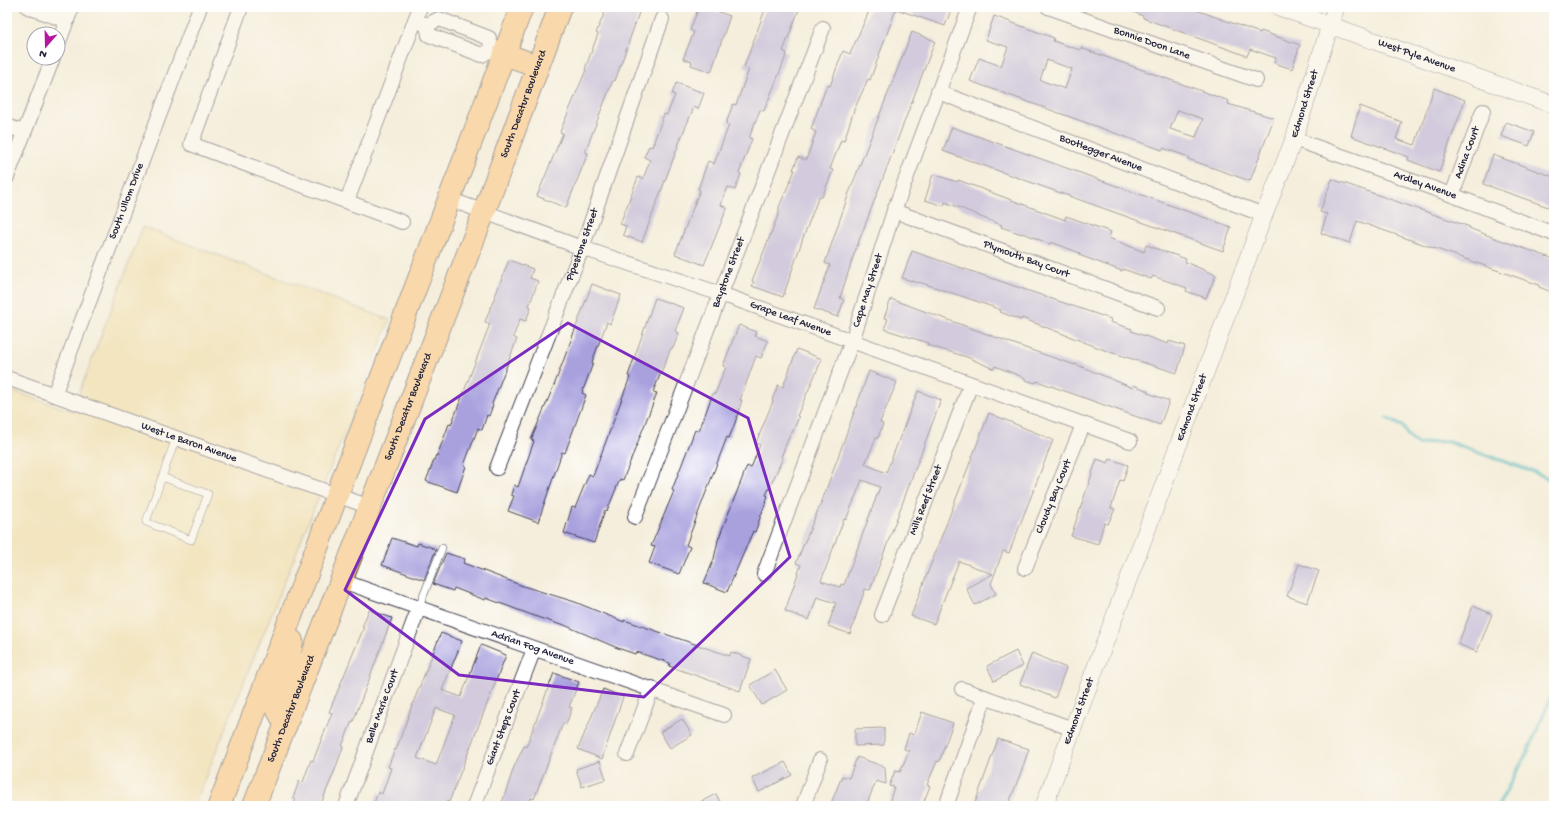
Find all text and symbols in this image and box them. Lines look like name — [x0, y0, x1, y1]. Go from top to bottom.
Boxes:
street label: Bonnie Doon Lane — [1111, 24, 1192, 62]
north arrow — [26, 26, 66, 66]
street label: West Pyle Avenue — [1376, 37, 1457, 75]
text: N — [38, 47, 49, 60]
street label: South Decatur Boulevard — [499, 47, 550, 160]
street label: Edmond Street — [1289, 67, 1322, 139]
street label: Adina Court — [1453, 124, 1483, 180]
street label: Bootlegger Avenue — [1057, 132, 1144, 175]
street label: South Ullom Drive — [107, 161, 147, 241]
street label: Ardley Avenue — [1392, 169, 1459, 202]
street label: Pipestone Street — [563, 205, 602, 284]
street label: Baystone Street — [710, 234, 748, 310]
street label: Plymouth Bay Court — [981, 238, 1072, 281]
street label: Cape May Street — [851, 251, 886, 329]
street label: Grape Leaf Avenue — [748, 299, 833, 339]
street label: South Decatur Boulevard — [382, 350, 435, 462]
street label: Edmond Street — [1174, 371, 1211, 443]
street label: West Le Baron Avenue — [139, 420, 239, 465]
street label: Cloudy Bay Court — [1034, 456, 1075, 535]
street label: Mills Reef Street — [907, 462, 946, 537]
street label: Adrian Fog Avenue — [490, 628, 576, 668]
street label: South Decatur Boulevard — [265, 652, 318, 764]
street label: Belle Marie Court — [363, 666, 402, 746]
street label: Edmond Street — [1061, 675, 1098, 746]
street label: Giant Steps Court — [484, 686, 524, 767]

